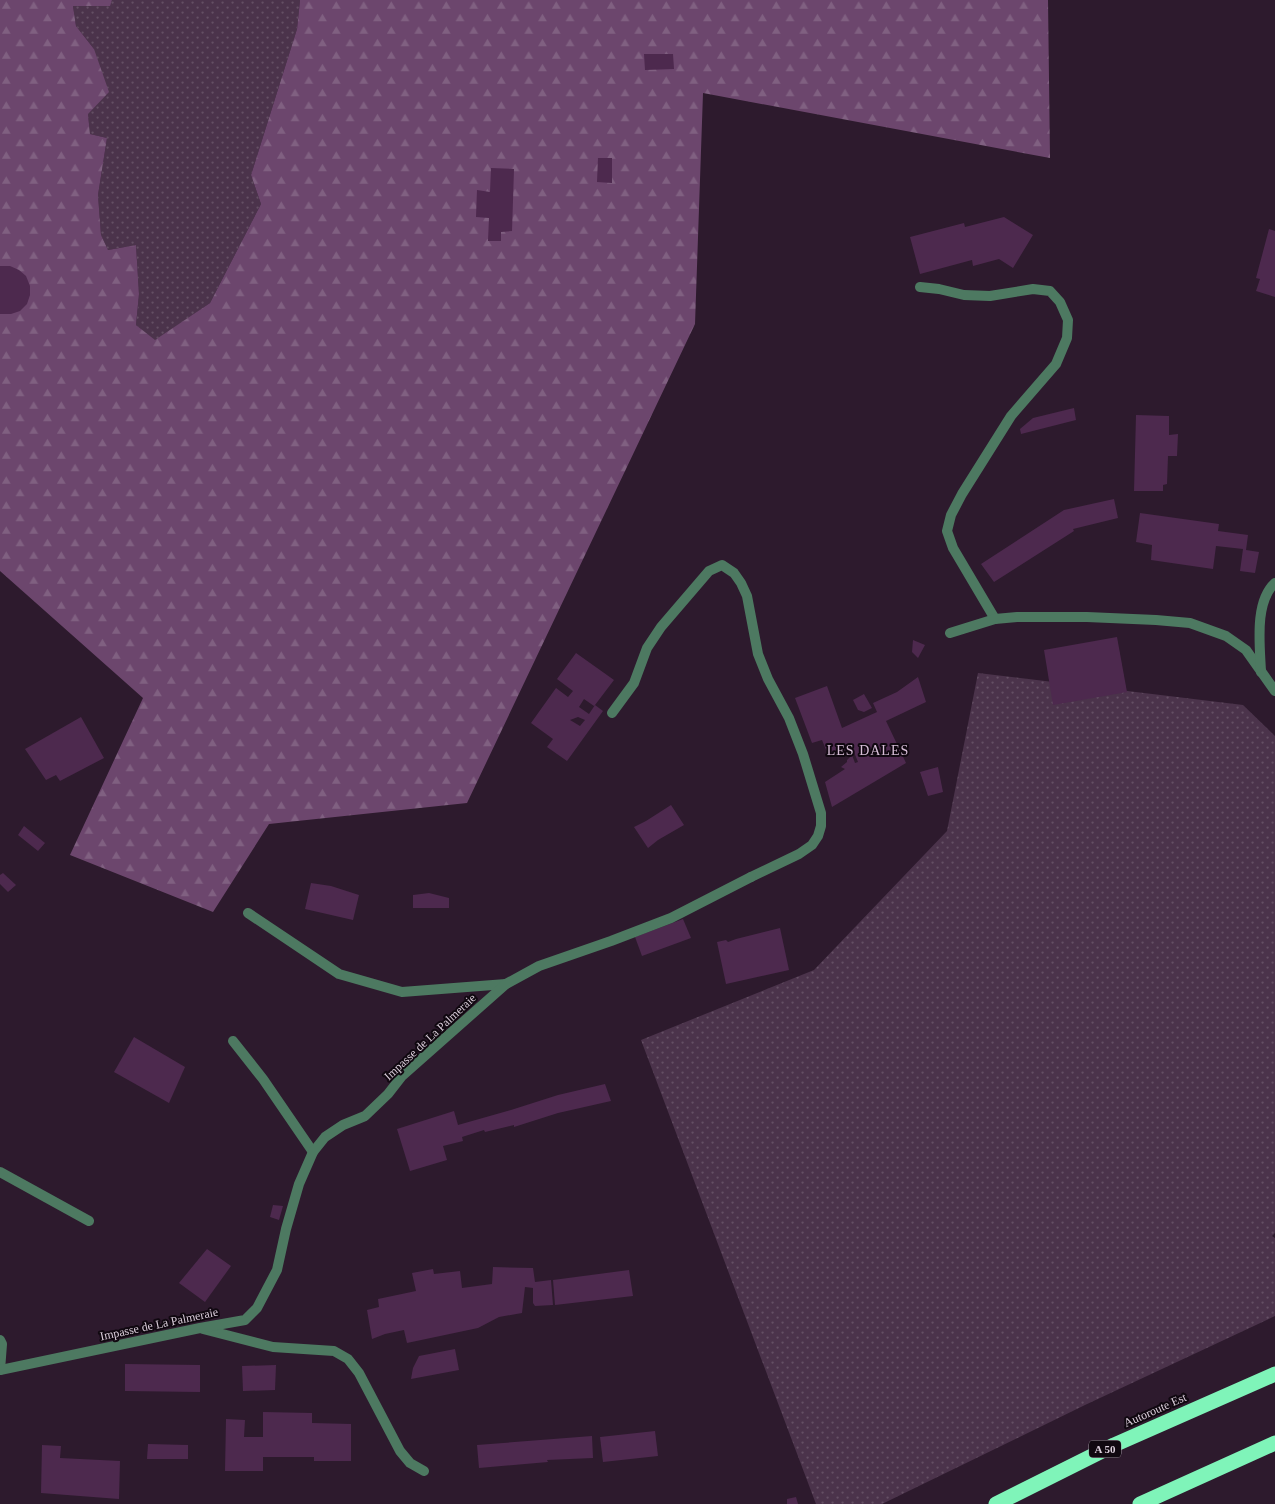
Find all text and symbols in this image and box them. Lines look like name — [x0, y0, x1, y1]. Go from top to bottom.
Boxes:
district label: LES DALES — [827, 743, 909, 758]
street label: Impasse de La Palmeraie — [381, 991, 479, 1083]
street label: Impasse de La Palmeraie — [99, 1305, 219, 1343]
street label: Autoroute Est — [1122, 1390, 1189, 1430]
road number: A 50 — [1089, 1440, 1121, 1458]

